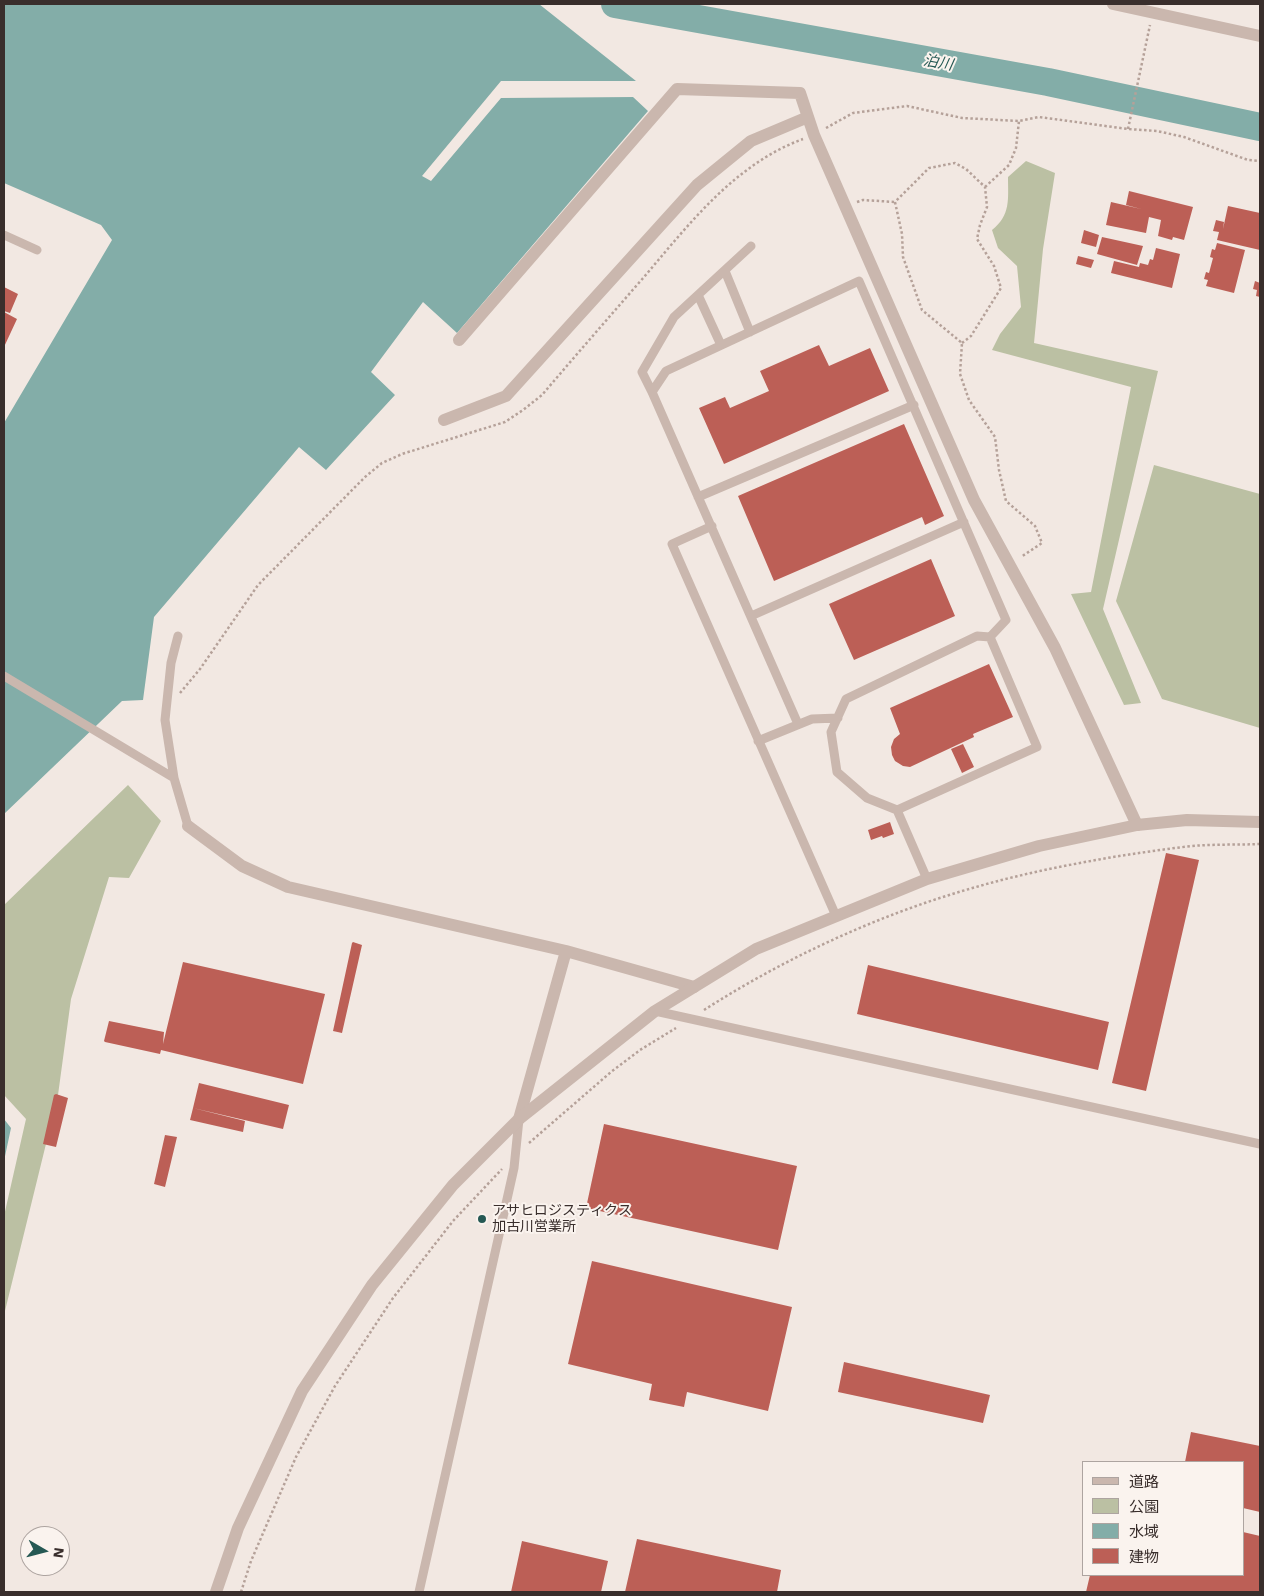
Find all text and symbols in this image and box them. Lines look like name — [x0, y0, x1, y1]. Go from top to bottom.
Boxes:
water label: 泊川 — [922, 52, 954, 74]
place label: アサヒロジスティクス 加古川営業所 — [492, 1203, 632, 1236]
marker: アサヒロジスティクス 加古川営業所 — [476, 1213, 488, 1225]
legend — [1082, 1461, 1244, 1576]
text: 道路 — [1129, 1473, 1159, 1491]
text: 公園 — [1129, 1498, 1159, 1516]
text: 水域 — [1129, 1523, 1159, 1541]
north arrow — [20, 1526, 70, 1576]
text: N — [50, 1547, 68, 1559]
text: 建物 — [1129, 1548, 1159, 1566]

